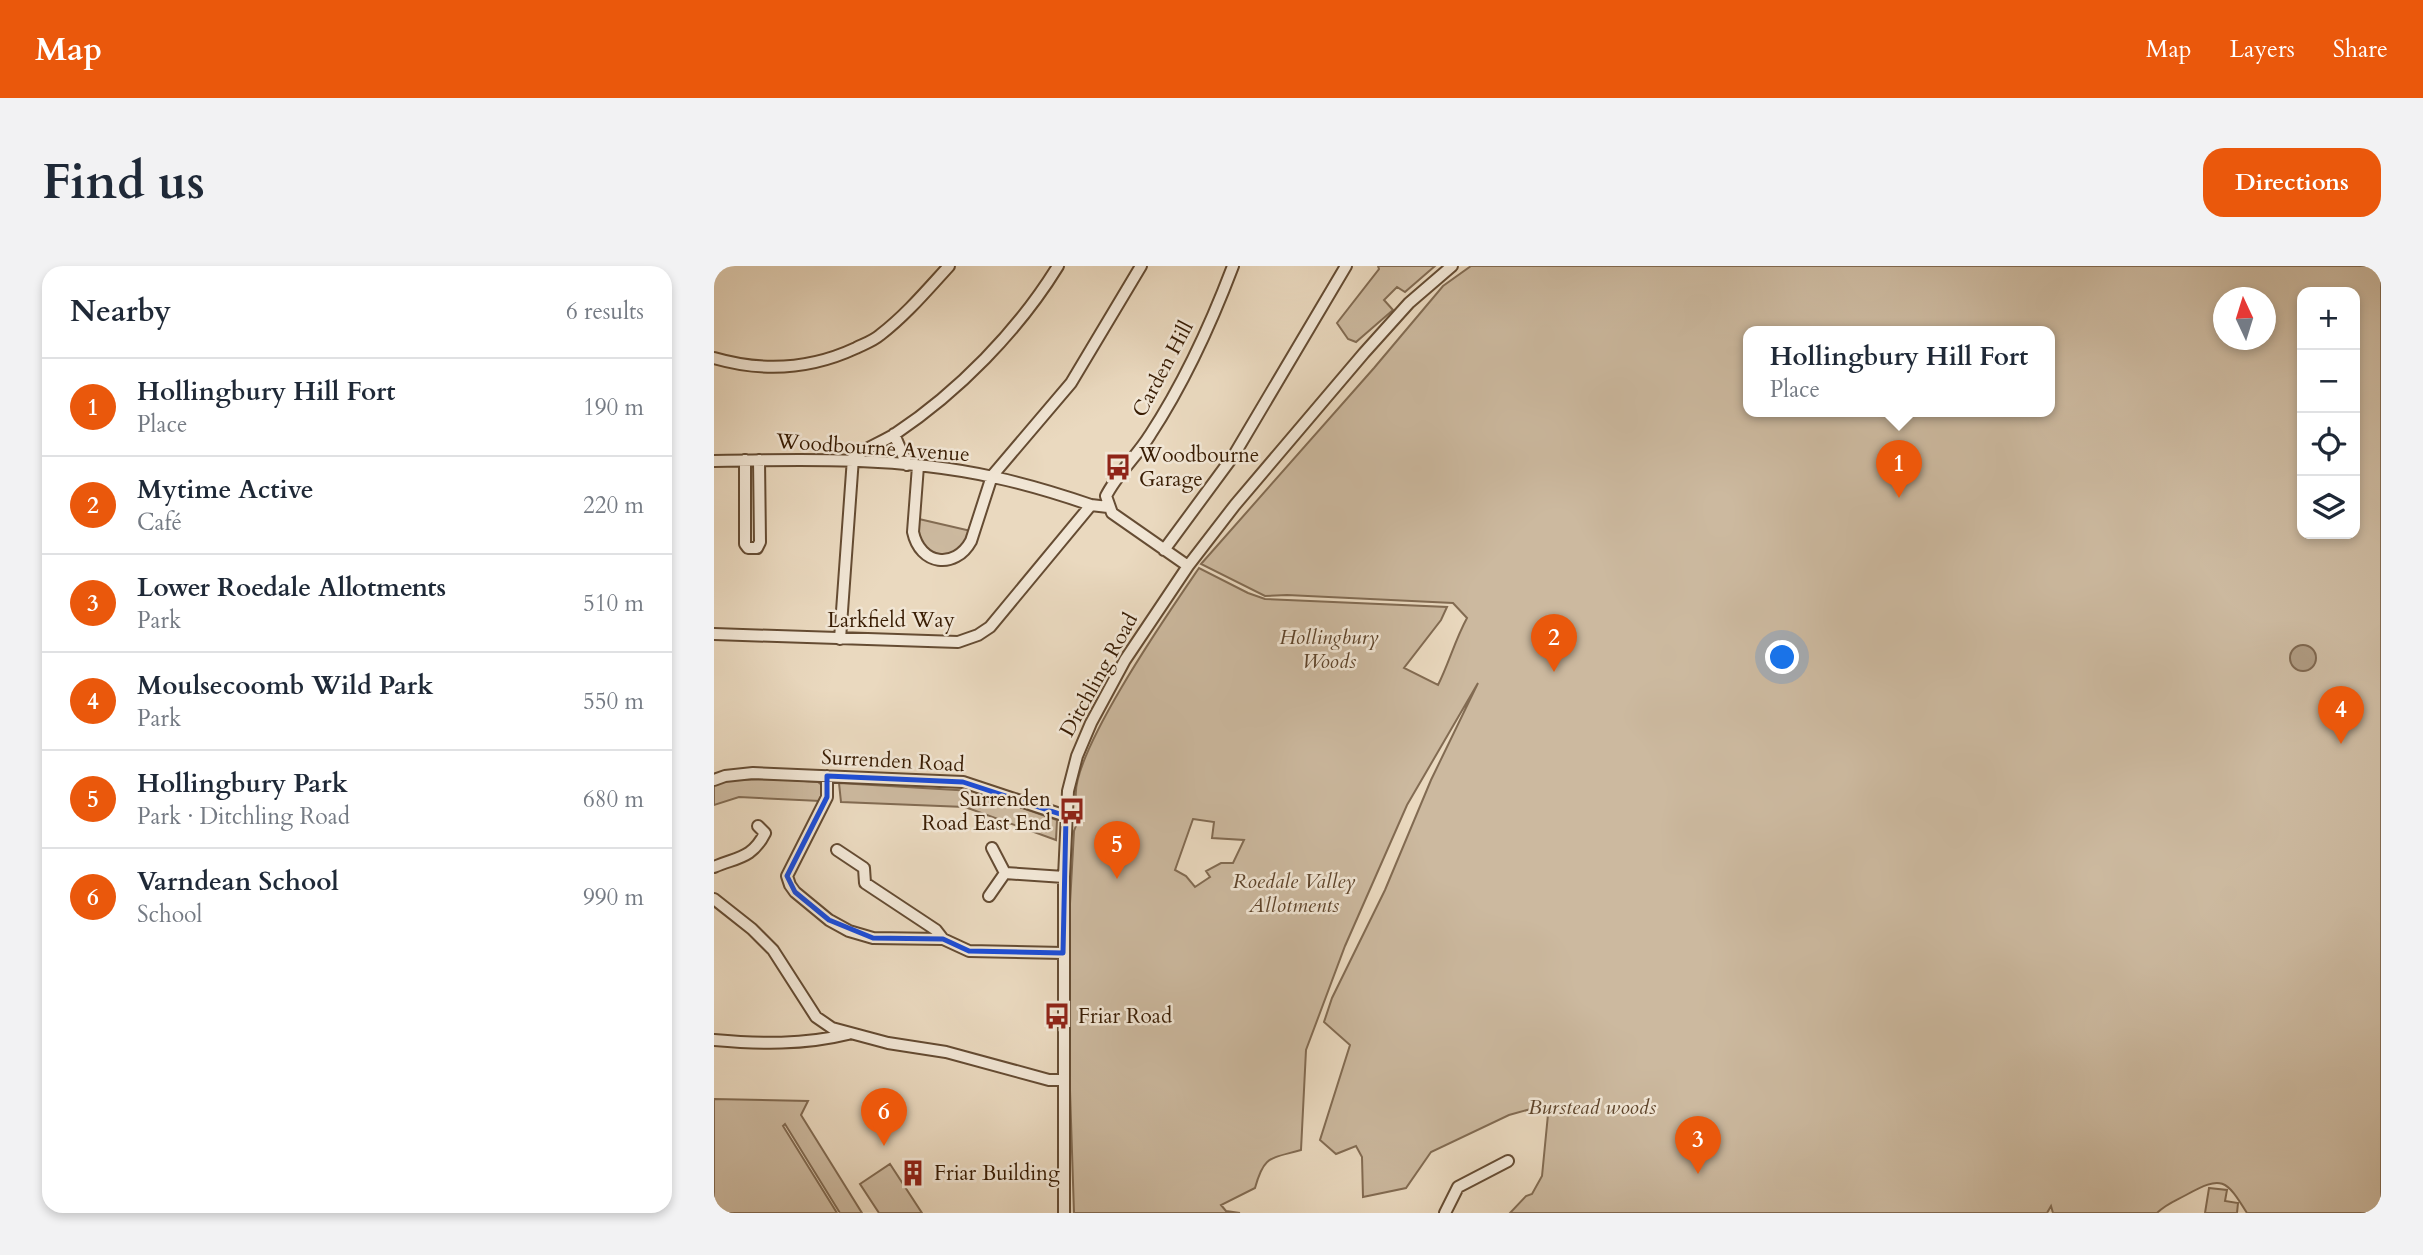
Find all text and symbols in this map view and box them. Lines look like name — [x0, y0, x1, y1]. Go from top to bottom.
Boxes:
text: Map — [35, 27, 102, 72]
text: Map — [2146, 33, 2192, 66]
text: Layers — [2230, 33, 2295, 66]
text: Share — [2333, 33, 2388, 66]
button: Directions — [2203, 148, 2381, 217]
text: Find us — [42, 149, 205, 216]
north arrow — [2213, 287, 2276, 350]
map controls — [2297, 287, 2360, 539]
button: + — [2297, 287, 2360, 350]
text: Nearby — [70, 291, 171, 332]
text: 6 results — [566, 296, 644, 327]
street label: Carden Hill — [1125, 316, 1201, 422]
popup — [1743, 326, 2055, 417]
text: Hollingbury Hill Fort — [1770, 339, 2028, 374]
button: − — [2297, 350, 2360, 413]
text: Hollingbury Hill Fort — [137, 374, 396, 409]
text: Place — [1770, 374, 1820, 405]
text: 1 — [87, 392, 99, 423]
text: 190 m — [583, 392, 644, 423]
text: Place — [137, 409, 187, 440]
button: locate — [2297, 413, 2360, 476]
street label: Woodbourne Avenue — [774, 427, 971, 469]
pin: 1 — [1876, 440, 1922, 498]
place label: Woodbourne Garage — [1138, 441, 1259, 494]
bus stop icon: Woodbourne Garage — [1103, 452, 1133, 482]
text: Mytime Active — [137, 472, 314, 507]
button: layers — [2297, 476, 2360, 539]
text: 2 — [87, 490, 99, 521]
text: 220 m — [583, 490, 644, 521]
text: Café — [137, 507, 182, 538]
text: Lower Roedale Allotments — [137, 570, 446, 605]
text: 3 — [87, 588, 99, 619]
text: 510 m — [583, 588, 644, 619]
text: Park — [137, 605, 181, 636]
street label: Larkfield Way — [827, 606, 955, 635]
street label: Ditchling Road — [1053, 608, 1145, 742]
pin: 2 — [1531, 614, 1577, 672]
park label: Hollingbury Woods — [1279, 623, 1379, 676]
your location — [1765, 640, 1799, 674]
text: Moulsecoomb Wild Park — [137, 668, 433, 703]
text: 4 — [87, 686, 99, 717]
text: 550 m — [583, 686, 644, 717]
pin: 4 — [2318, 686, 2364, 744]
text: Park — [137, 703, 181, 734]
street label: Surrenden Road — [821, 743, 965, 779]
text: Hollingbury Park — [137, 766, 348, 801]
text: 5 — [87, 784, 99, 815]
text: 680 m — [583, 784, 644, 815]
place label: Surrenden Road East End — [922, 785, 1051, 838]
bus stop icon: Surrenden Road East End — [1057, 796, 1087, 826]
text: Park · Ditchling Road — [137, 801, 350, 832]
pin: 5 — [1094, 821, 1140, 879]
text: Varndean School — [137, 864, 339, 899]
park label: Roedale Valley Allotments — [1233, 867, 1355, 920]
text: 6 — [87, 882, 99, 913]
text: 990 m — [583, 882, 644, 913]
text: School — [137, 899, 202, 930]
bus stop icon: Friar Road — [1042, 1001, 1072, 1031]
place label: Friar Road — [1078, 1002, 1172, 1031]
pin: 6 — [861, 1088, 907, 1146]
park label: Burstead woods — [1528, 1093, 1656, 1122]
pin: 3 — [1675, 1116, 1721, 1174]
building icon: Friar Building — [898, 1158, 928, 1188]
place label: Friar Building — [934, 1159, 1060, 1188]

